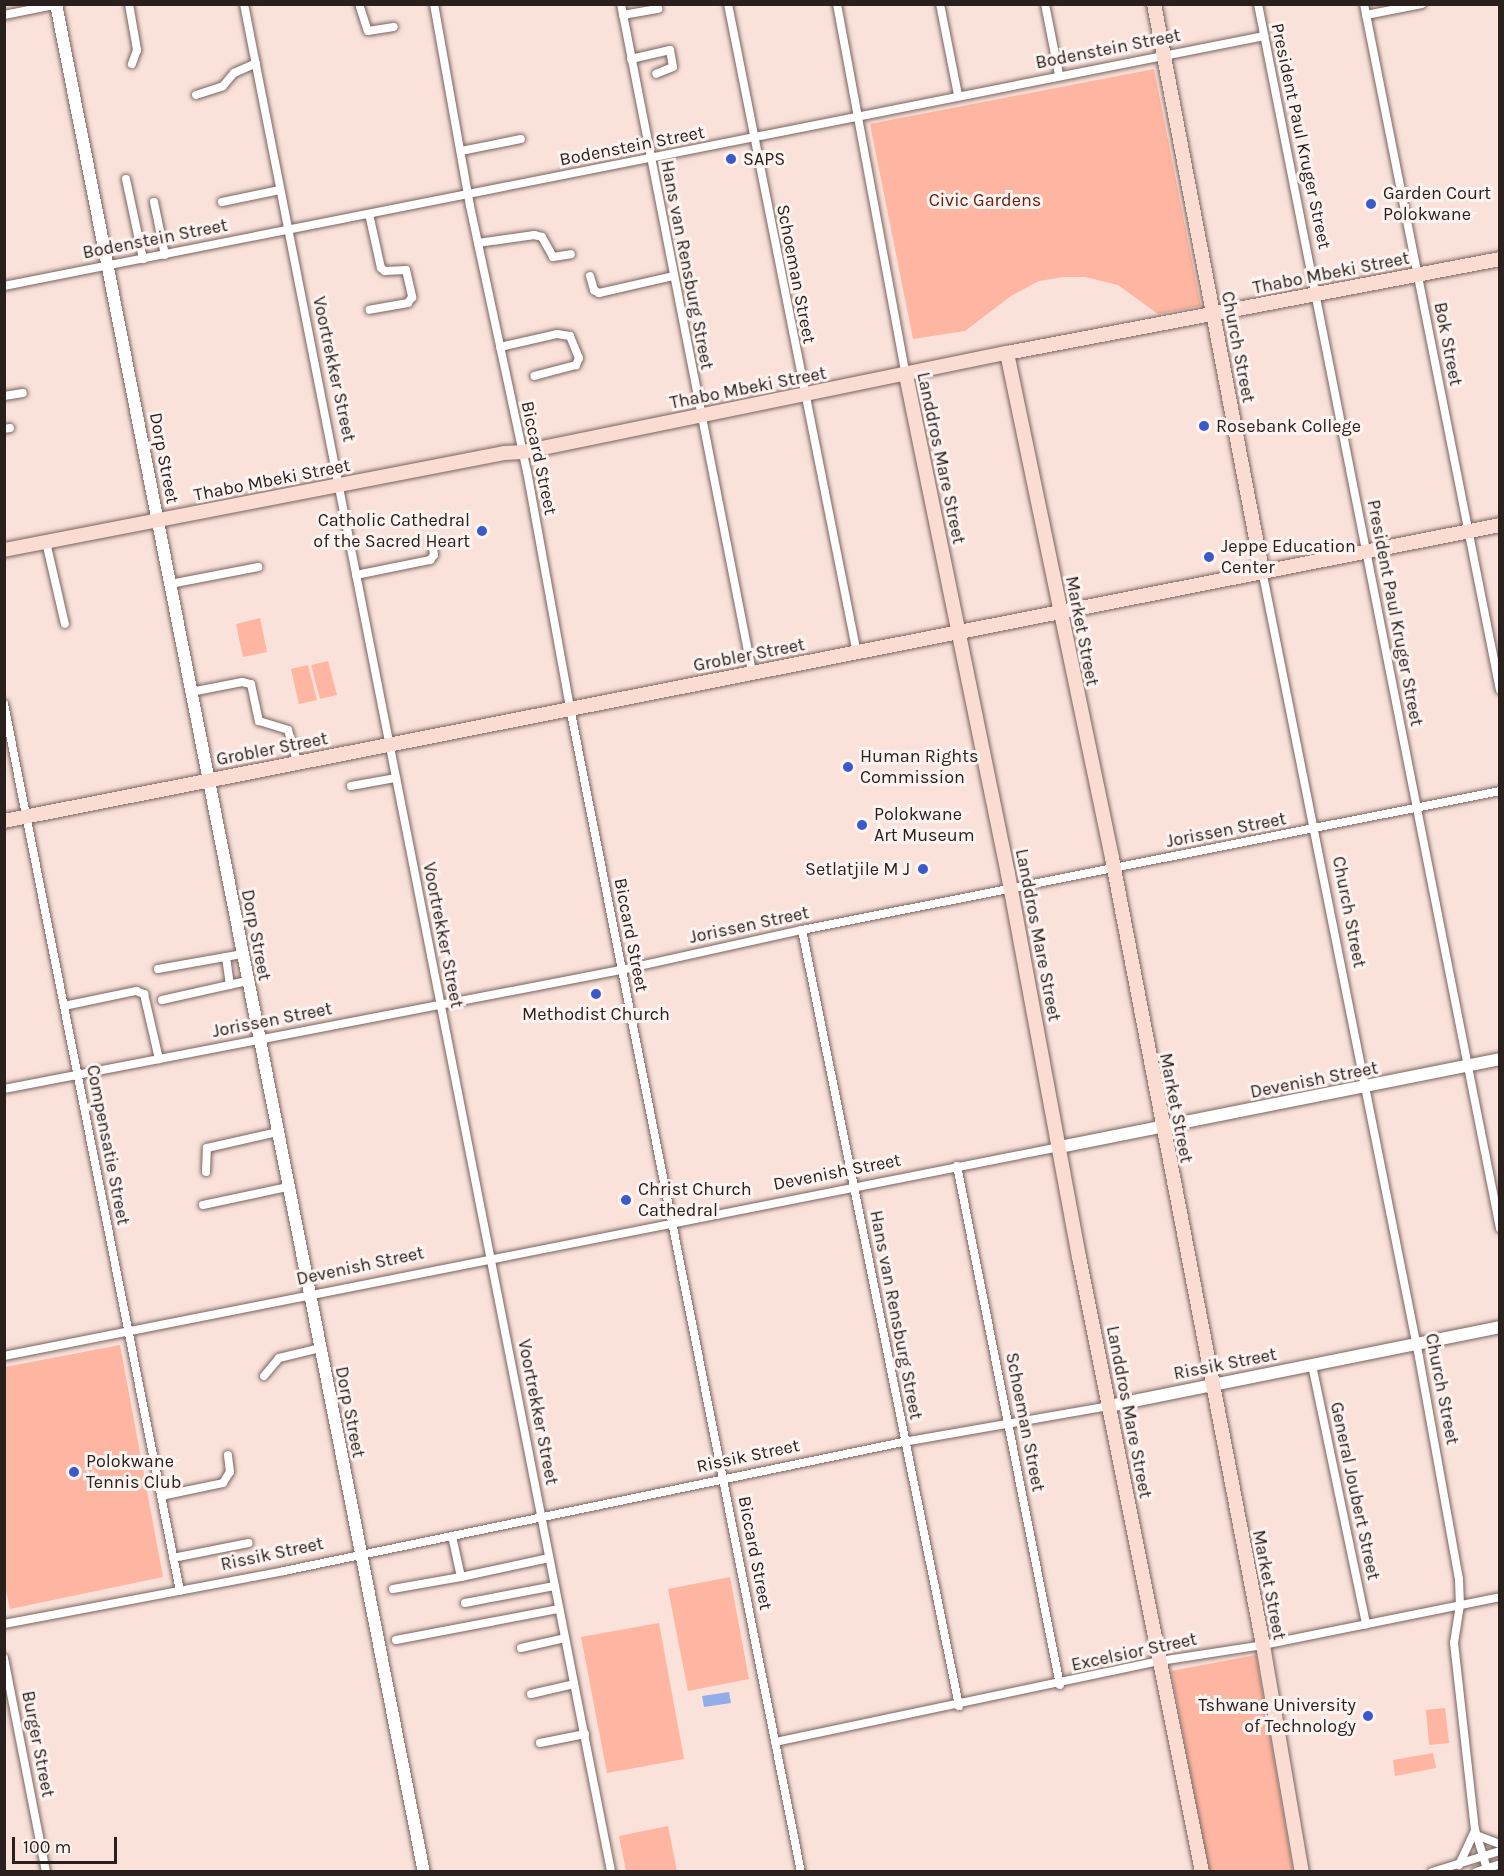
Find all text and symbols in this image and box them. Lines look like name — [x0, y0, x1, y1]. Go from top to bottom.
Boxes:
street label: President Paul Kruger Street — [1266, 21, 1336, 251]
street label: Bodenstein Street — [1034, 24, 1182, 74]
street label: Bodenstein Street — [558, 121, 706, 171]
place label: SAPS — [743, 148, 785, 170]
marker: SAPS — [724, 152, 738, 166]
street label: Hans van Rensburg Street — [656, 158, 718, 372]
place label: Garden Court Polokwane — [1383, 183, 1491, 226]
park label: Civic Gardens — [929, 189, 1041, 211]
marker: Garden Court Polokwane — [1364, 197, 1378, 211]
street label: Schoeman Street — [772, 203, 820, 345]
street label: Bodenstein Street — [81, 214, 229, 264]
street label: Thabo Mbeki Street — [1251, 247, 1411, 299]
street label: Church Street — [1217, 289, 1259, 405]
street label: Voortrekker Street — [308, 294, 360, 444]
street label: Bok Street — [1429, 300, 1467, 388]
street label: Thabo Mbeki Street — [668, 362, 828, 414]
street label: Landdros Mare Street — [912, 370, 970, 546]
street label: Biccard Street — [516, 399, 562, 517]
street label: Dorp Street — [145, 411, 183, 505]
place label: Rosebank College — [1216, 415, 1361, 437]
marker: Rosebank College — [1197, 419, 1211, 433]
street label: Thabo Mbeki Street — [192, 454, 352, 506]
street label: President Paul Kruger Street — [1362, 498, 1428, 728]
place label: Catholic Cathedral of the Sacred Heart — [313, 510, 470, 552]
marker: Catholic Cathedral of the Sacred Heart — [475, 524, 489, 538]
place label: Jeppe Education Center — [1221, 536, 1356, 578]
marker: Jeppe Education Center — [1202, 550, 1216, 564]
street label: Market Street — [1061, 574, 1103, 688]
street label: Grobler Street — [691, 634, 807, 676]
street label: Grobler Street — [214, 728, 330, 770]
place label: Human Rights Commission — [860, 746, 978, 789]
marker: Human Rights Commission — [841, 760, 855, 774]
place label: Polokwane Art Museum — [874, 804, 974, 846]
street label: Jorissen Street — [1164, 808, 1288, 852]
marker: Polokwane Art Museum — [855, 818, 869, 832]
street label: Landdros Mare Street — [1011, 847, 1065, 1023]
street label: Church Street — [1328, 854, 1370, 970]
place label: Setlatjile M J — [805, 858, 910, 880]
street label: Voortrekker Street — [418, 860, 468, 1010]
marker: Setlatjile M J — [914, 860, 932, 878]
street label: Biccard Street — [609, 876, 653, 994]
street label: Dorp Street — [237, 888, 275, 982]
street label: Jorissen Street — [687, 902, 811, 948]
marker: Methodist Church — [589, 987, 603, 1001]
street label: Jorissen Street — [210, 998, 334, 1042]
place label: Methodist Church — [522, 1003, 670, 1025]
street label: Market Street — [1155, 1051, 1197, 1165]
street label: Devenish Street — [1248, 1057, 1380, 1103]
street label: Compensatie Street — [82, 1063, 134, 1227]
street label: Devenish Street — [771, 1149, 903, 1195]
place label: Christ Church Cathedral — [638, 1179, 752, 1222]
marker: Christ Church Cathedral — [619, 1193, 633, 1207]
street label: Hans van Rensburg Street — [865, 1208, 927, 1422]
street label: Devenish Street — [294, 1242, 426, 1290]
street label: Landdros Mare Street — [1102, 1324, 1156, 1500]
street label: Church Street — [1421, 1331, 1463, 1447]
street label: Voortrekker Street — [513, 1337, 563, 1487]
street label: Rissik Street — [1172, 1343, 1278, 1385]
street label: Schoeman Street — [1001, 1351, 1049, 1493]
street label: Dorp Street — [331, 1365, 369, 1459]
street label: General Joubert Street — [1326, 1400, 1384, 1582]
street label: Rissik Street — [695, 1435, 801, 1477]
place label: Polokwane Tennis Club — [86, 1451, 181, 1494]
marker: Polokwane Tennis Club — [67, 1465, 81, 1479]
street label: Biccard Street — [733, 1494, 777, 1612]
street label: Market Street — [1248, 1528, 1290, 1642]
street label: Rissik Street — [219, 1533, 325, 1575]
street label: Excelsior Street — [1069, 1628, 1199, 1676]
street label: Burger Street — [17, 1689, 59, 1799]
place label: Tshwane University of Technology — [1198, 1695, 1356, 1738]
marker: Tshwane University of Technology — [1361, 1709, 1375, 1723]
scale bar — [15, 1825, 120, 1863]
text: 100 m — [23, 1836, 71, 1858]

